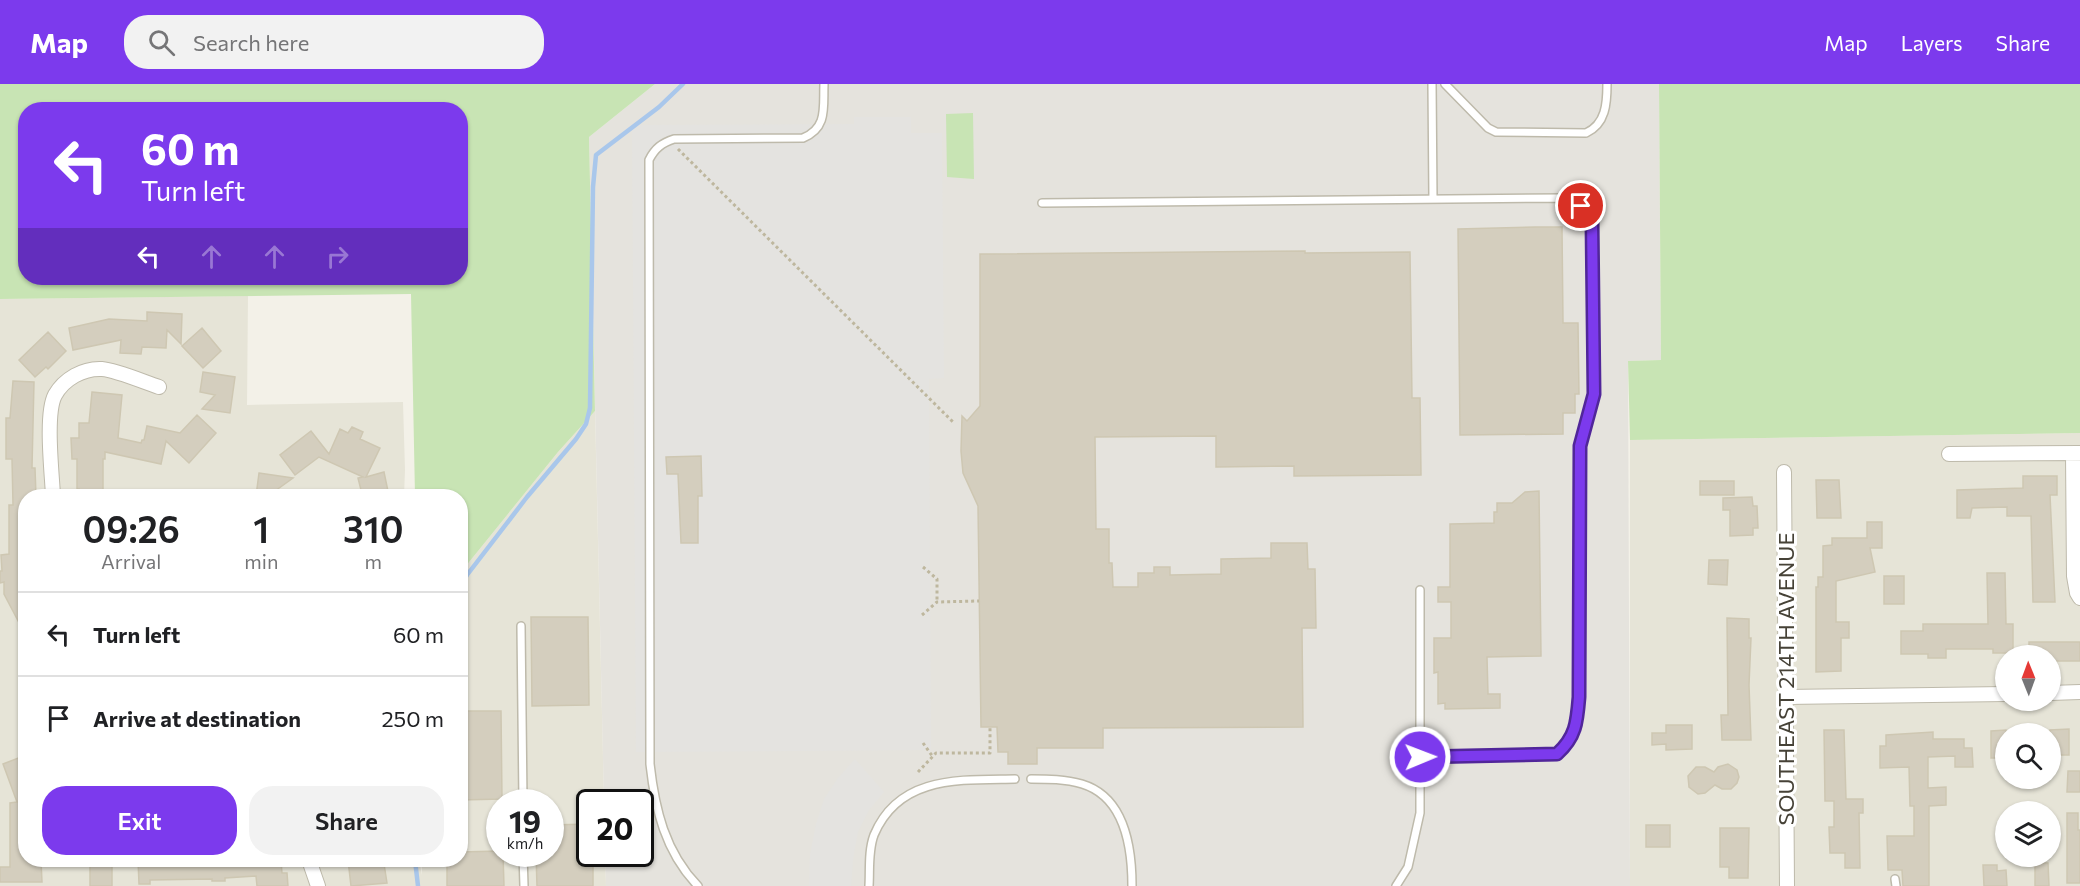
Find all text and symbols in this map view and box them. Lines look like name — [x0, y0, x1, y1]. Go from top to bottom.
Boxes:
search box — [124, 15, 544, 69]
text: Map — [30, 25, 88, 59]
icon: search — [145, 26, 178, 59]
text: Search here — [193, 29, 309, 56]
text: Map — [1824, 30, 1868, 55]
text: Layers — [1901, 30, 1963, 55]
text: Share — [1996, 30, 2050, 55]
text: 60 m — [141, 122, 240, 174]
icon: left — [42, 126, 120, 204]
text: Turn left — [141, 174, 245, 207]
pin — [1555, 180, 1606, 231]
icon: arrive — [1564, 189, 1597, 222]
icon: left — [132, 240, 165, 273]
icon: ahead — [195, 240, 228, 273]
icon: ahead — [258, 240, 291, 273]
icon: right — [321, 240, 354, 273]
text: 09:26 — [83, 506, 180, 550]
text: 1 — [253, 506, 269, 550]
text: 310 — [343, 506, 403, 550]
street label: SOUTHEAST 214TH AVENUE — [1772, 533, 1799, 825]
text: Arrival — [101, 549, 161, 573]
text: min — [244, 549, 278, 573]
text: m — [364, 549, 382, 573]
icon: left — [42, 618, 75, 651]
text: Turn left — [93, 621, 180, 648]
text: 60 m — [393, 621, 444, 648]
north arrow — [1995, 645, 2061, 711]
map controls — [1995, 645, 2061, 867]
icon: arrive — [42, 702, 75, 735]
text: Arrive at destination — [93, 705, 301, 732]
text: 250 m — [381, 705, 444, 732]
button: search — [1995, 723, 2061, 789]
position arrow — [1388, 725, 1452, 789]
button: Exit — [42, 786, 237, 855]
button: Share — [249, 786, 444, 855]
speed limit sign: 20 — [576, 789, 654, 867]
button: layers — [1995, 801, 2061, 867]
text: 19 — [509, 802, 541, 839]
text: km/h — [507, 834, 543, 852]

